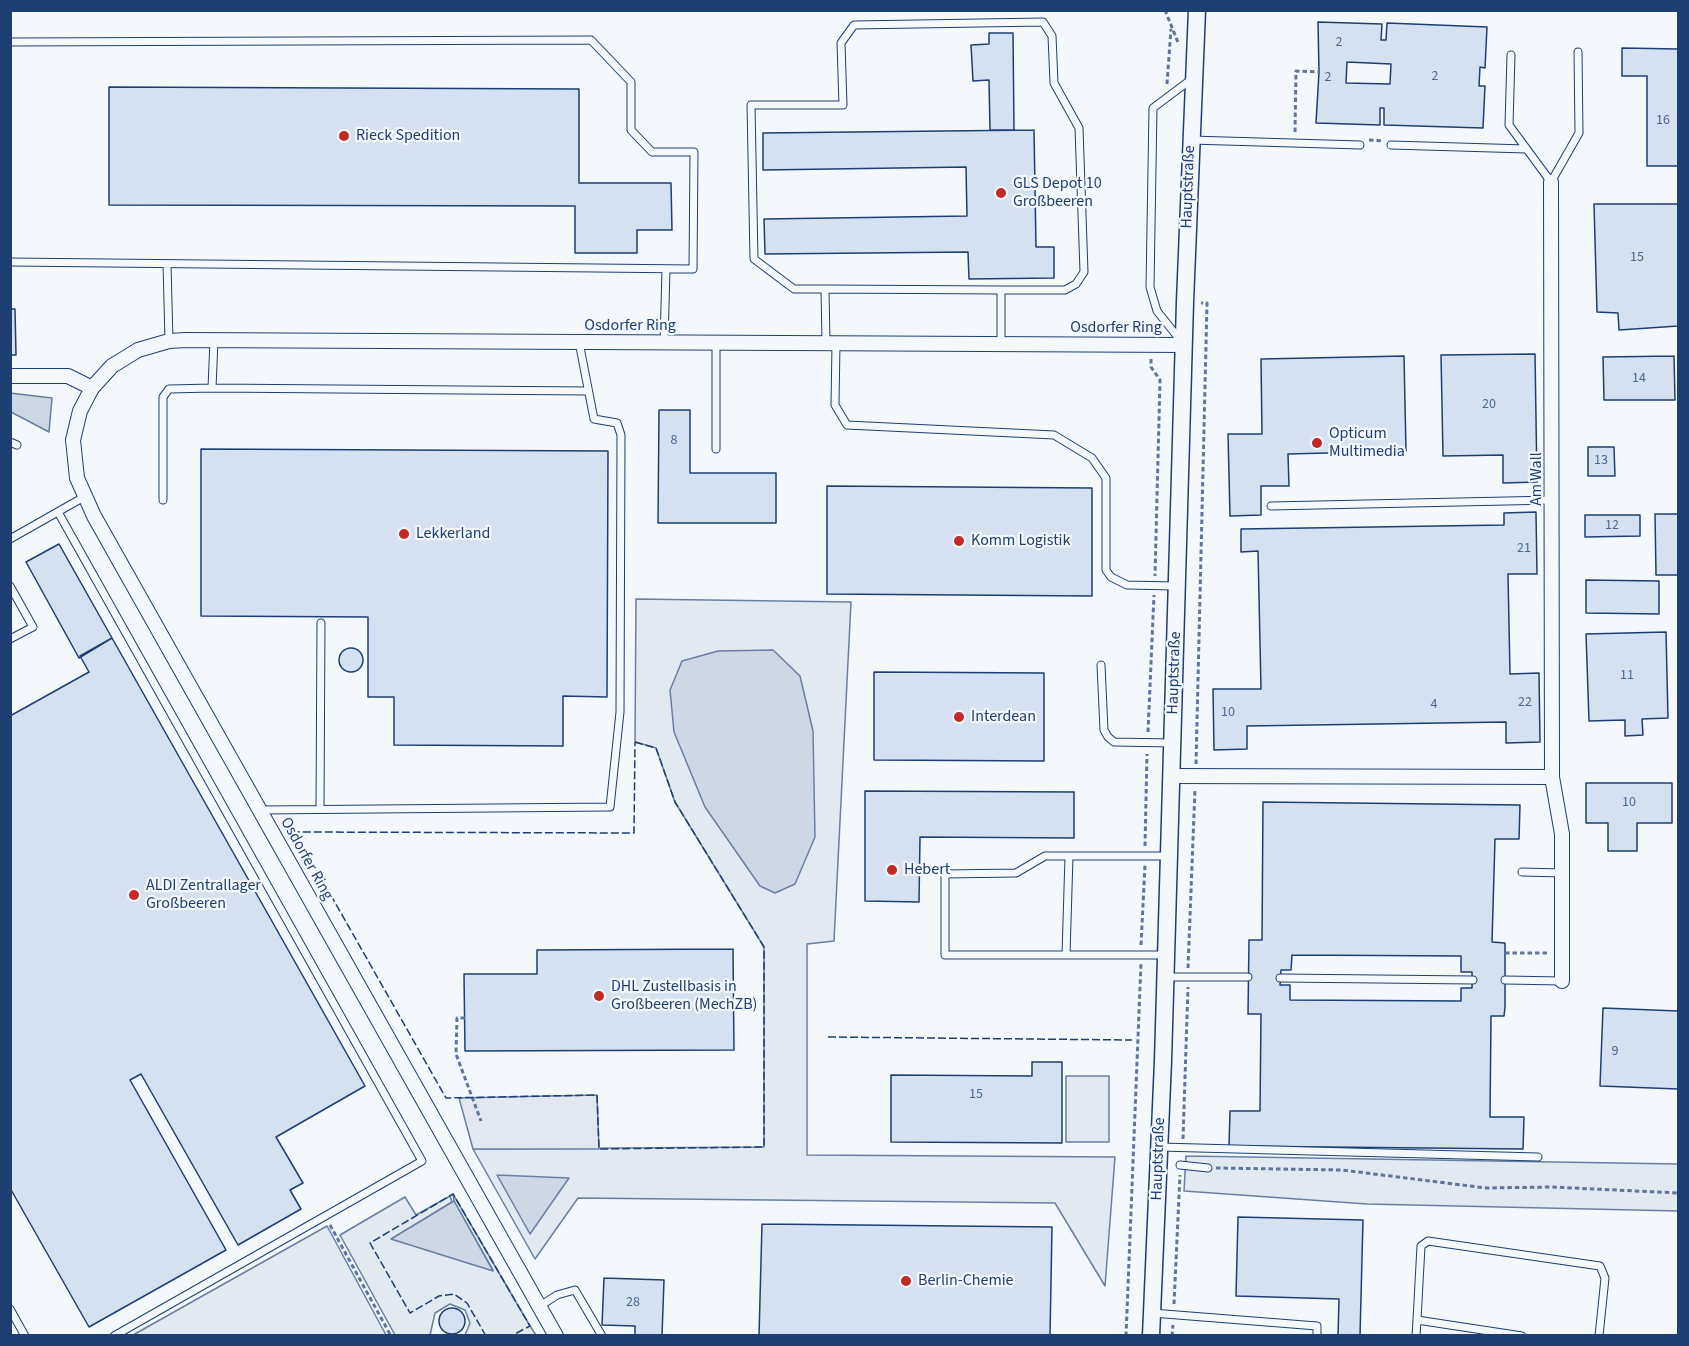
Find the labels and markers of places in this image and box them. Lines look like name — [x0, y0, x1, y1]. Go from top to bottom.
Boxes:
place label: Rieck Spedition — [356, 126, 460, 146]
marker: Rieck Spedition — [337, 129, 351, 143]
place label: GLS Depot 10 Großbeeren — [1013, 174, 1102, 212]
marker: GLS Depot 10 Großbeeren — [994, 186, 1008, 200]
place label: Opticum Multimedia — [1329, 424, 1405, 462]
marker: Opticum Multimedia — [1310, 436, 1324, 450]
place label: Lekkerland — [416, 524, 490, 544]
marker: Lekkerland — [397, 527, 411, 541]
place label: Komm Logistik — [971, 531, 1070, 551]
marker: Komm Logistik — [952, 534, 966, 548]
place label: Interdean — [971, 707, 1036, 727]
marker: Interdean — [952, 710, 966, 724]
place label: Hebert — [904, 860, 950, 880]
marker: Hebert — [885, 863, 899, 877]
place label: ALDI Zentrallager Großbeeren — [146, 876, 261, 914]
marker: ALDI Zentrallager Großbeeren — [127, 888, 141, 902]
place label: DHL Zustellbasis in Großbeeren (MechZB) — [611, 977, 757, 1015]
marker: DHL Zustellbasis in Großbeeren (MechZB) — [592, 989, 606, 1003]
place label: Berlin-Chemie — [918, 1271, 1014, 1291]
marker: Berlin-Chemie — [899, 1274, 913, 1288]

